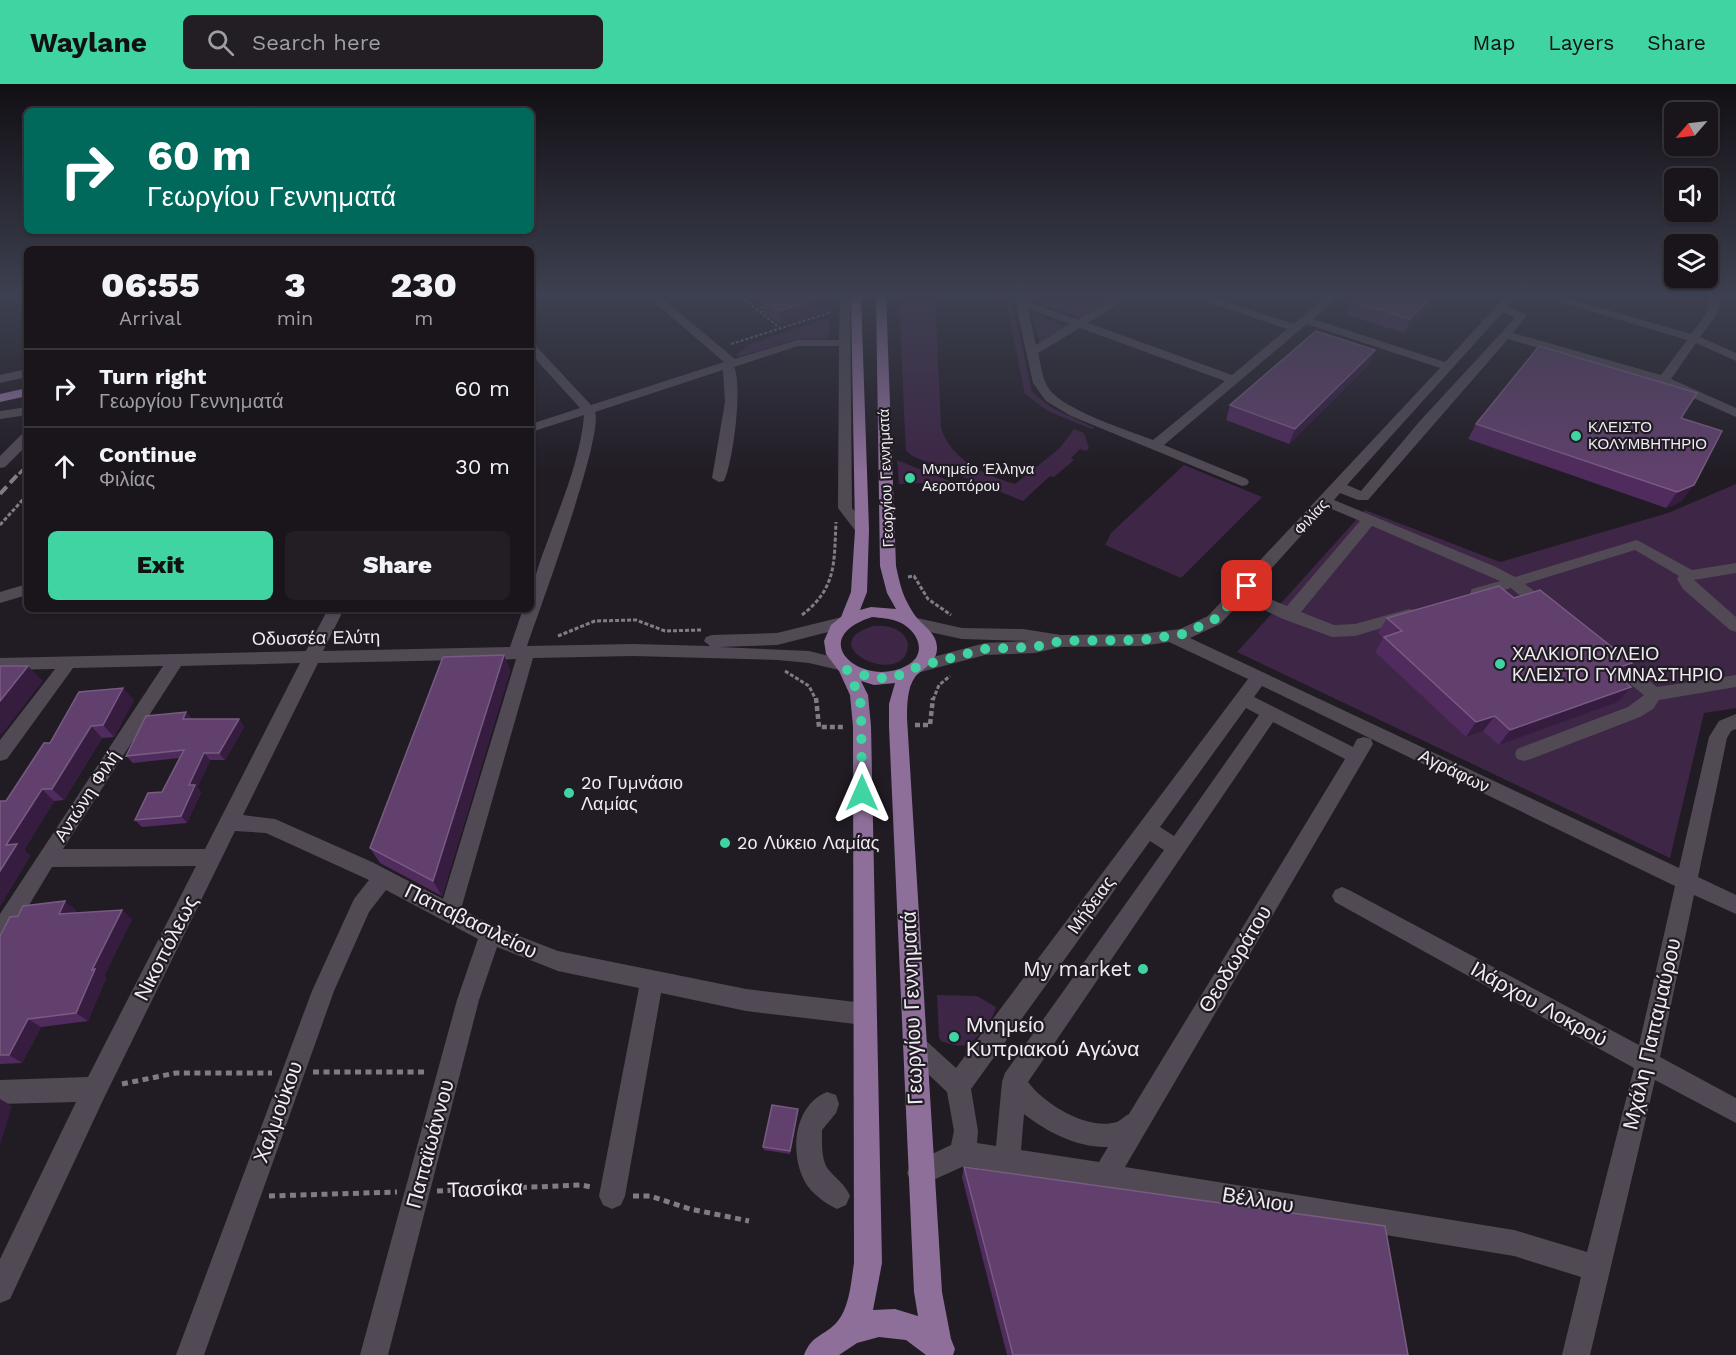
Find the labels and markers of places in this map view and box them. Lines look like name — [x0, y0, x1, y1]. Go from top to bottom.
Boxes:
place label: ΚΛΕΙΣΤΟ ΚΟΛΥΜΒΗΤΗΡΙΟ — [1588, 418, 1707, 453]
marker: ΚΛΕΙΣΤΟ ΚΟΛΥΜΒΗΤΗΡΙΟ — [1569, 429, 1583, 443]
place label: Μνημείο Έλληνα Αεροπόρου — [922, 460, 1035, 495]
marker: Μνημείο Έλληνα Αεροπόρου — [903, 471, 917, 485]
pin — [1221, 560, 1272, 611]
place label: ΧΑΛΚΙΟΠΟΥΛΕΙΟ ΚΛΕΙΣΤΟ ΓΥΜΝΑΣΤΗΡΙΟ — [1512, 643, 1723, 685]
marker: ΧΑΛΚΙΟΠΟΥΛΕΙΟ ΚΛΕΙΣΤΟ ΓΥΜΝΑΣΤΗΡΙΟ — [1493, 657, 1507, 671]
place label: 2ο Γυμνάσιο Λαμίας — [581, 772, 683, 814]
marker: 2ο Γυμνάσιο Λαμίας — [562, 786, 576, 800]
place label: 2ο Λύκειο Λαμίας — [737, 832, 880, 853]
marker: 2ο Λύκειο Λαμίας — [718, 836, 732, 850]
place label: My market — [1023, 956, 1131, 981]
marker: My market — [1136, 962, 1150, 976]
place label: Μνημείο Κυπριακού Αγώνα — [966, 1012, 1139, 1061]
marker: Μνημείο Κυπριακού Αγώνα — [947, 1030, 961, 1044]

